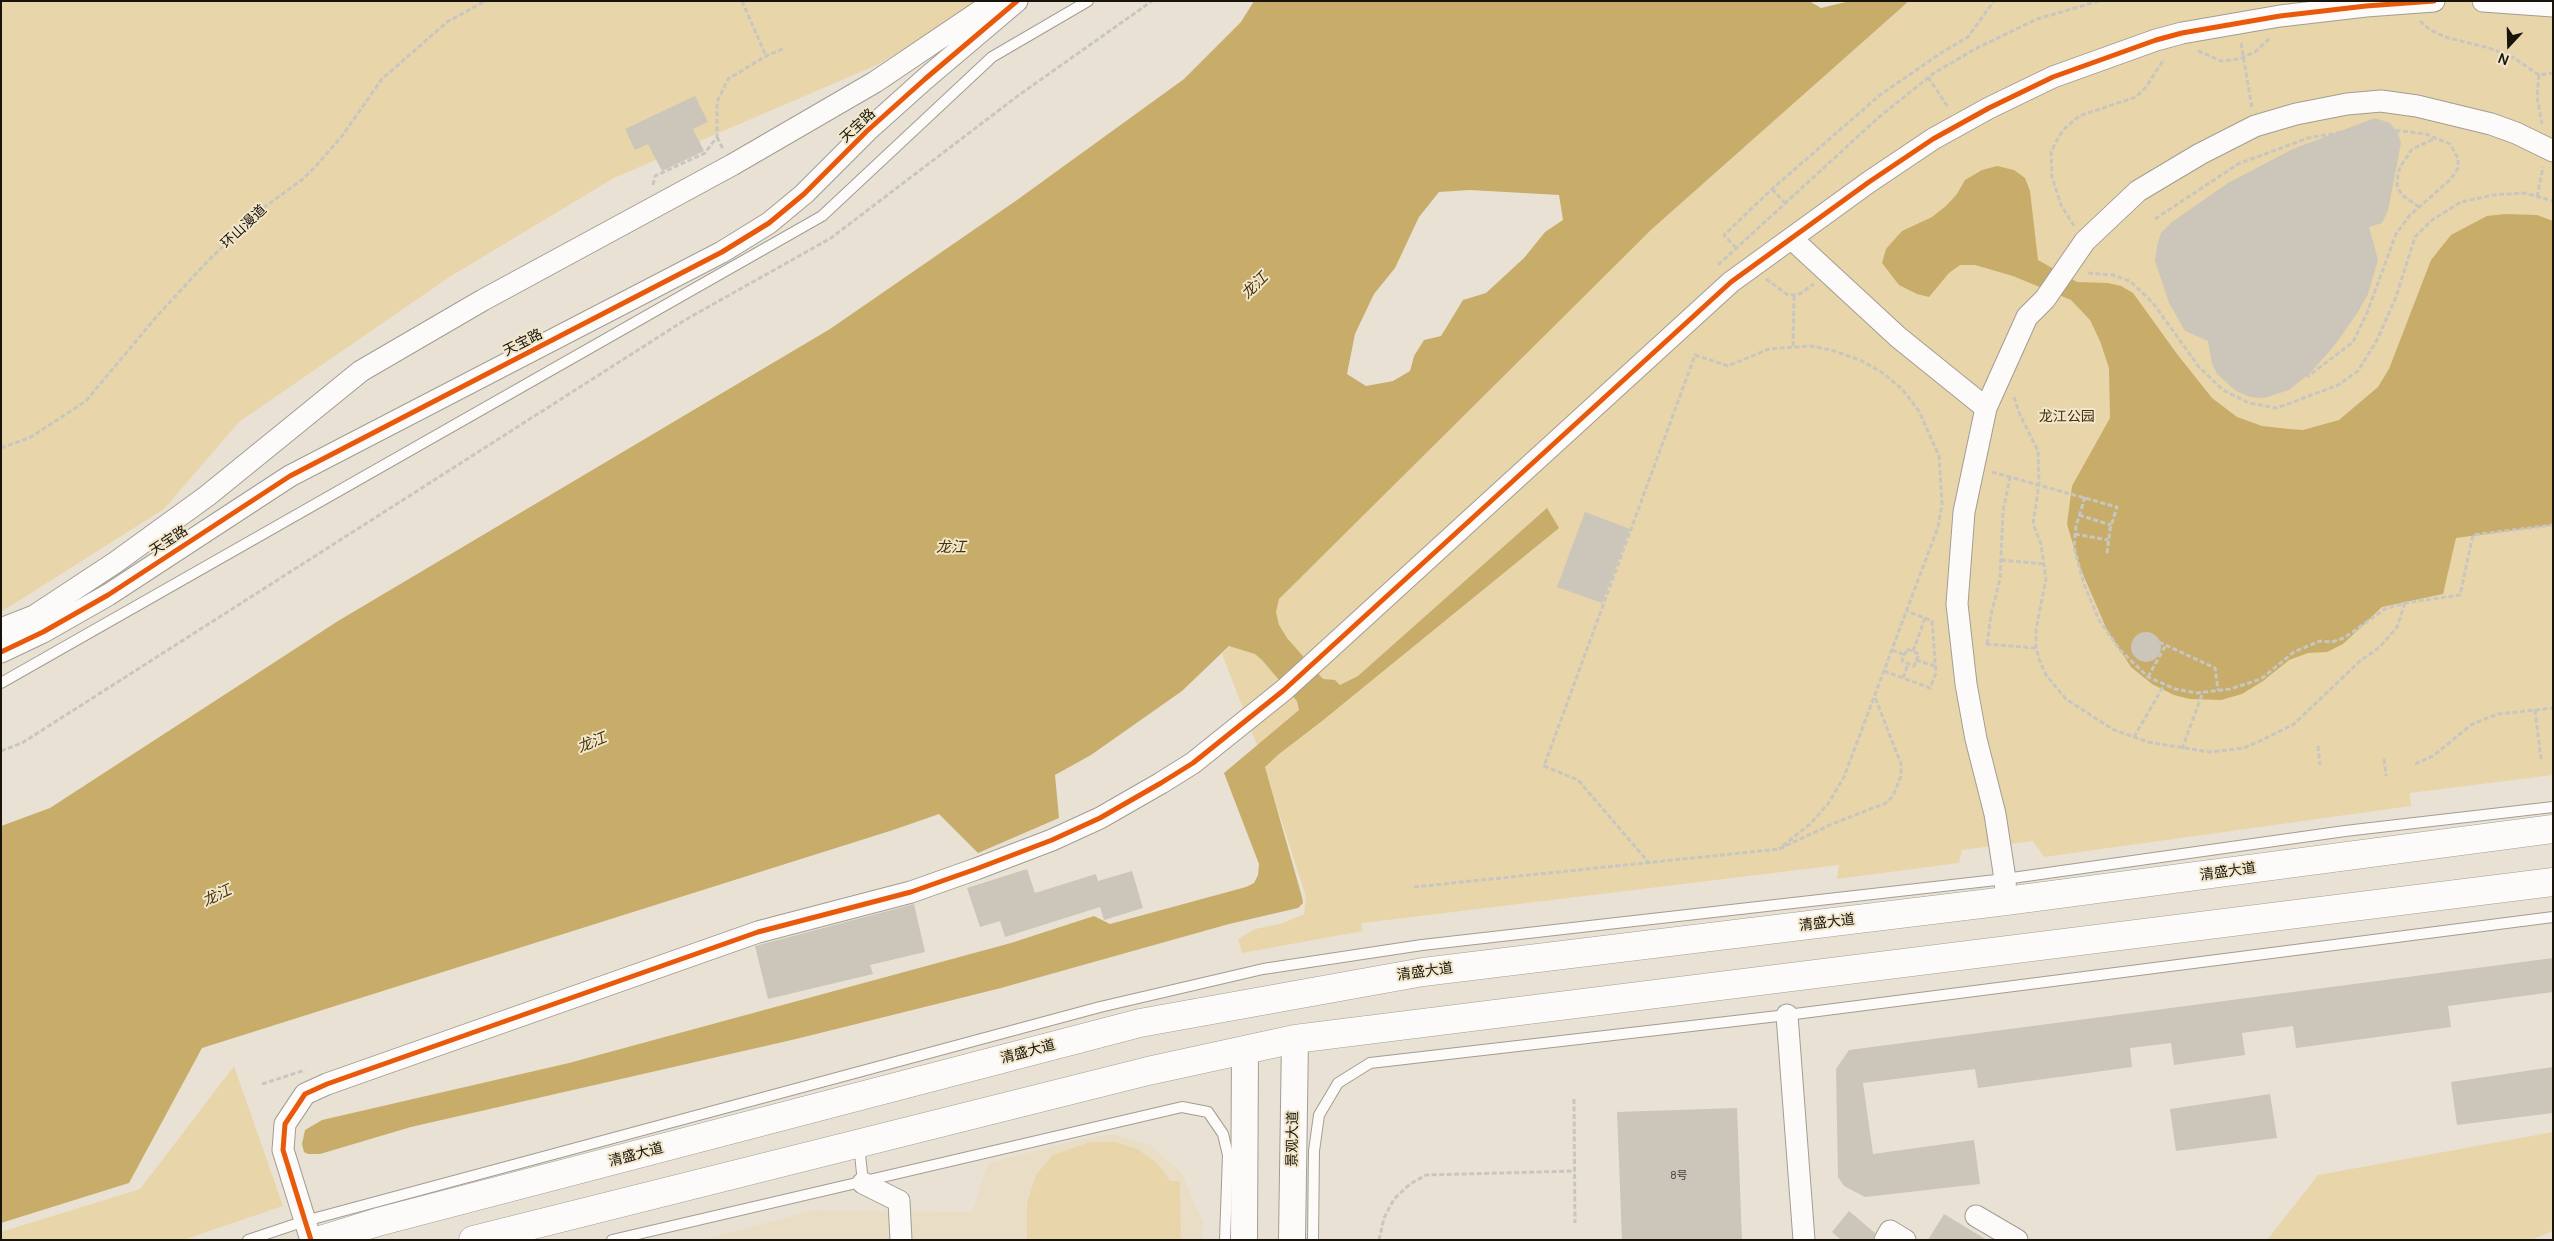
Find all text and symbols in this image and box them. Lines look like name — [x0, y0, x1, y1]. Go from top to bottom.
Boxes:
north arrow — [2484, 20, 2534, 70]
text: N — [2495, 49, 2512, 70]
street label: 天宝路 — [837, 106, 879, 146]
street label: 环山漫道 — [218, 202, 270, 252]
water label: 龙江 — [1238, 269, 1272, 303]
street label: 天宝路 — [500, 326, 546, 360]
park label: 龙江公园 — [2039, 409, 2095, 425]
street label: 天宝路 — [147, 523, 191, 559]
water label: 龙江 — [936, 539, 966, 557]
water label: 龙江 — [575, 729, 609, 757]
street label: 清盛大道 — [2199, 860, 2257, 884]
water label: 龙江 — [200, 882, 234, 910]
street label: 清盛大道 — [1798, 911, 1856, 935]
street label: 清盛大道 — [1396, 960, 1454, 984]
street label: 清盛大道 — [999, 1037, 1057, 1067]
street label: 景观大道 — [1284, 1111, 1302, 1167]
street label: 清盛大道 — [607, 1140, 665, 1170]
house number: 8号 — [1670, 1169, 1688, 1183]

